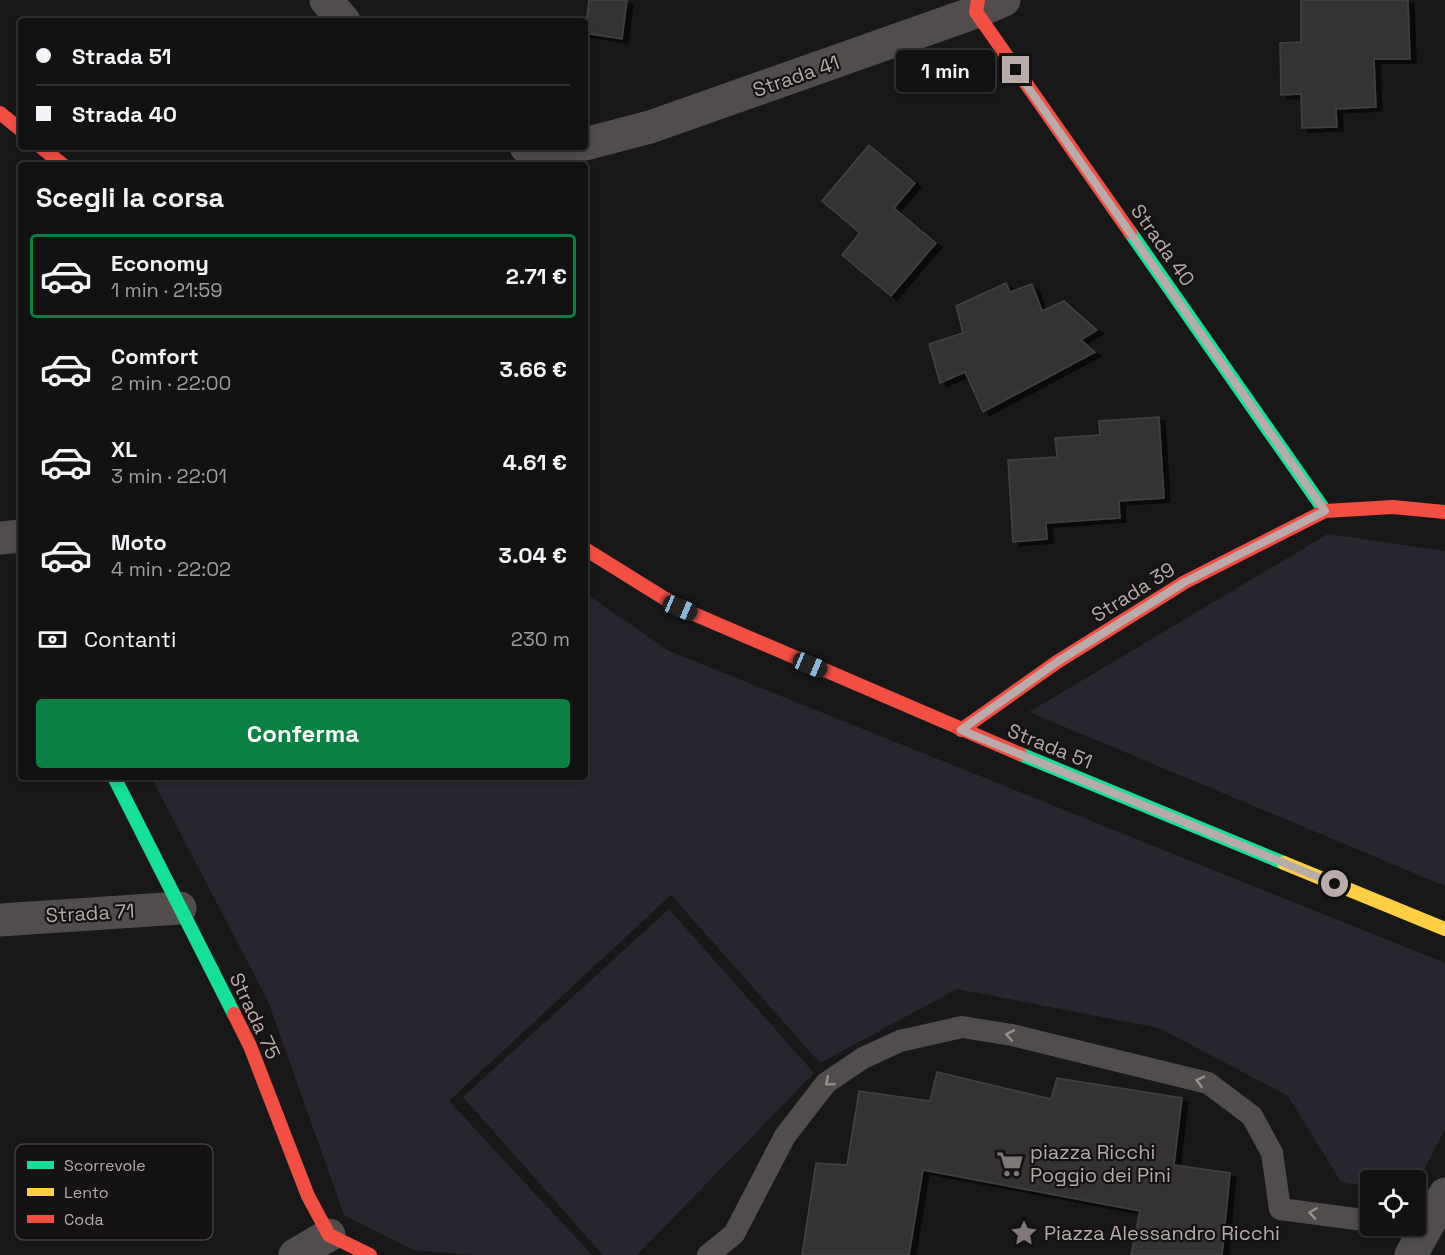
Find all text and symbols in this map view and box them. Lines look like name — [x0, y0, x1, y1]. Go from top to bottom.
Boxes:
text: Strada 51 — [72, 42, 171, 70]
street label: Strada 41 — [749, 49, 843, 103]
callout: 1 min — [896, 49, 995, 91]
route end — [1002, 56, 1029, 83]
text: 1 min — [921, 58, 970, 84]
text: Strada 40 — [72, 100, 177, 128]
text: Scegli la corsa — [36, 180, 224, 215]
street label: Strada 40 — [1125, 199, 1201, 291]
icon: car — [39, 249, 93, 303]
text: Economy — [111, 249, 209, 277]
text: 2.71 € — [506, 262, 567, 290]
text: 1 min · 21:59 — [111, 277, 223, 303]
icon: car — [39, 342, 93, 396]
text: Comfort — [111, 342, 199, 370]
text: 3.66 € — [500, 355, 567, 383]
text: 2 min · 22:00 — [111, 370, 231, 396]
icon: car — [39, 435, 93, 489]
text: XL — [111, 435, 137, 463]
text: 4.61 € — [503, 448, 567, 476]
text: 3 min · 22:01 — [111, 463, 227, 489]
icon: car — [39, 528, 93, 582]
text: Moto — [111, 528, 167, 556]
text: 3.04 € — [499, 541, 567, 569]
text: 4 min · 22:02 — [111, 556, 231, 582]
street label: Strada 39 — [1086, 556, 1180, 628]
car — [660, 593, 700, 623]
icon: cash — [36, 623, 69, 656]
text: Contanti — [84, 625, 176, 653]
text: 230 m — [511, 626, 570, 652]
car — [790, 650, 830, 680]
button: Conferma — [36, 699, 570, 768]
street label: Strada 51 — [1004, 717, 1096, 775]
route start — [1321, 870, 1348, 897]
street label: Strada 71 — [45, 898, 135, 928]
street label: Strada 75 — [224, 969, 286, 1064]
one-way arrow — [1006, 1029, 1016, 1042]
one-way arrow — [825, 1074, 836, 1085]
one-way arrow — [1195, 1076, 1206, 1088]
place label: piazza Ricchi Poggio dei Pini — [1030, 1139, 1171, 1188]
legend — [15, 1144, 213, 1240]
supermarket icon: piazza Ricchi Poggio dei Pini — [995, 1149, 1025, 1179]
text: Scorrevole — [64, 1155, 146, 1176]
map controls — [1360, 1170, 1426, 1236]
button: locate — [1360, 1170, 1426, 1236]
text: Lento — [64, 1182, 109, 1203]
one-way arrow — [1308, 1207, 1318, 1220]
text: Coda — [64, 1209, 104, 1230]
place icon: Piazza Alessandro Ricchi — [1009, 1218, 1039, 1248]
place label: Piazza Alessandro Ricchi — [1044, 1220, 1280, 1246]

